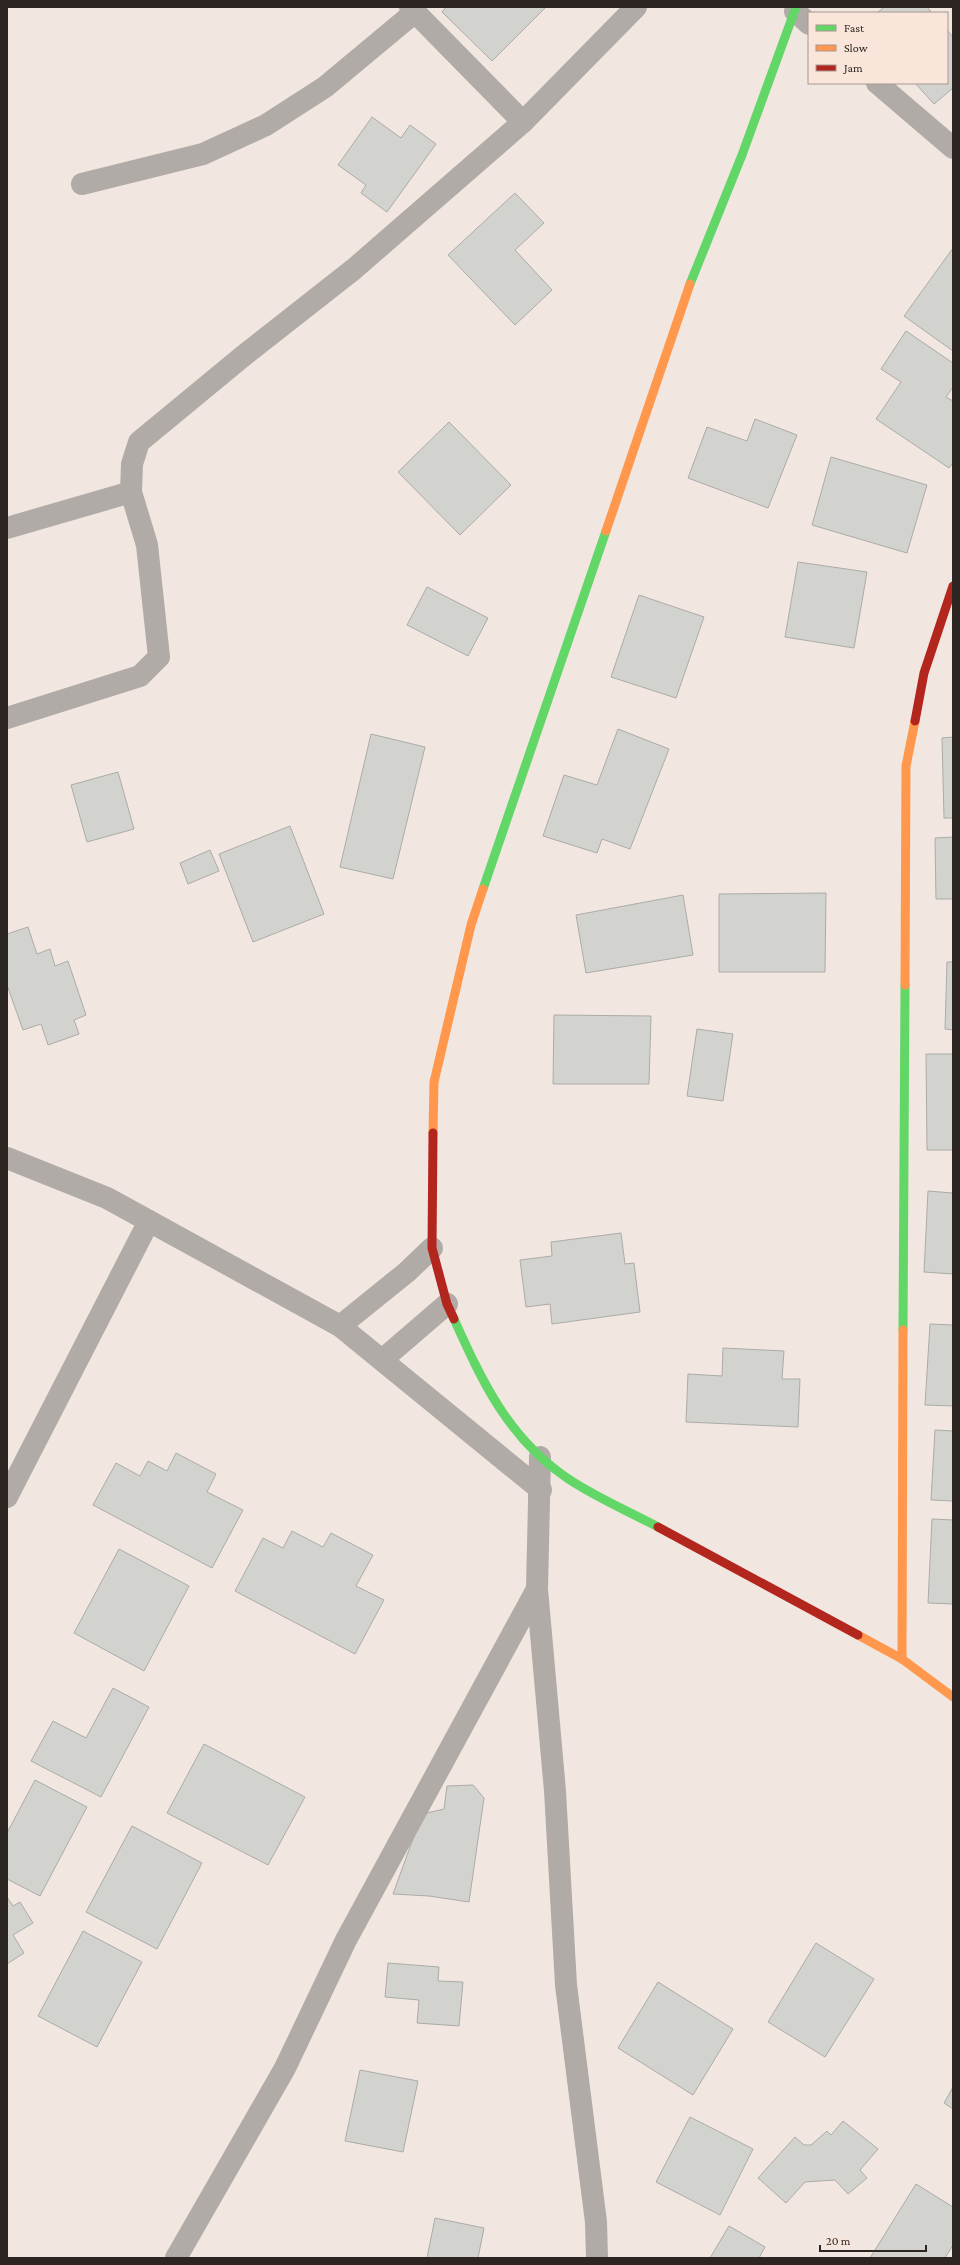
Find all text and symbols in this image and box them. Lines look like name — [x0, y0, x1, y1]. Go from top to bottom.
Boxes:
legend — [808, 12, 948, 84]
text: Fast — [844, 21, 865, 35]
text: Slow — [844, 41, 868, 55]
text: Jam — [843, 61, 863, 75]
scale bar — [820, 2227, 926, 2253]
text: 20 m — [826, 2234, 851, 2248]

